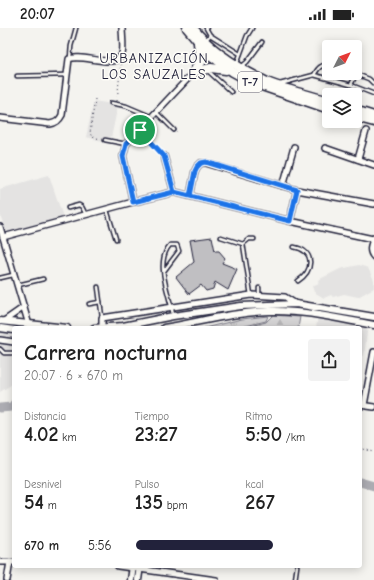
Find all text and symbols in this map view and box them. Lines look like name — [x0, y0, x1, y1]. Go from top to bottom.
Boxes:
text: 20:07 — [20, 5, 55, 23]
north arrow — [322, 40, 362, 80]
map controls — [322, 40, 362, 128]
district label: URBANIZACIÓN LOS SAUZALES — [99, 50, 209, 83]
road number: T-7 — [238, 72, 262, 92]
button: layers — [322, 88, 362, 128]
pin — [123, 113, 157, 147]
icon: arrive — [129, 119, 151, 141]
button: share — [308, 339, 350, 381]
text: Carrera nocturna — [24, 340, 188, 366]
text: 20:07 · 6 × 670 m — [24, 368, 123, 383]
text: Distancia — [24, 410, 66, 423]
text: Tiempo — [135, 410, 169, 423]
text: Ritmo — [245, 410, 272, 423]
text: 4.02 — [24, 423, 58, 446]
text: 23:27 — [135, 423, 177, 446]
text: 5:50 — [245, 423, 282, 446]
text: km — [58, 431, 77, 444]
text: /km — [282, 431, 305, 444]
text: Desnivel — [24, 478, 62, 491]
text: Pulso — [135, 478, 159, 491]
text: kcal — [245, 478, 264, 491]
text: 54 — [24, 491, 44, 514]
text: 135 — [135, 491, 163, 514]
text: 267 — [245, 491, 275, 514]
text: m — [44, 499, 57, 512]
text: bpm — [163, 499, 188, 512]
text: 670 m — [24, 538, 59, 553]
text: 5:56 — [88, 538, 112, 553]

